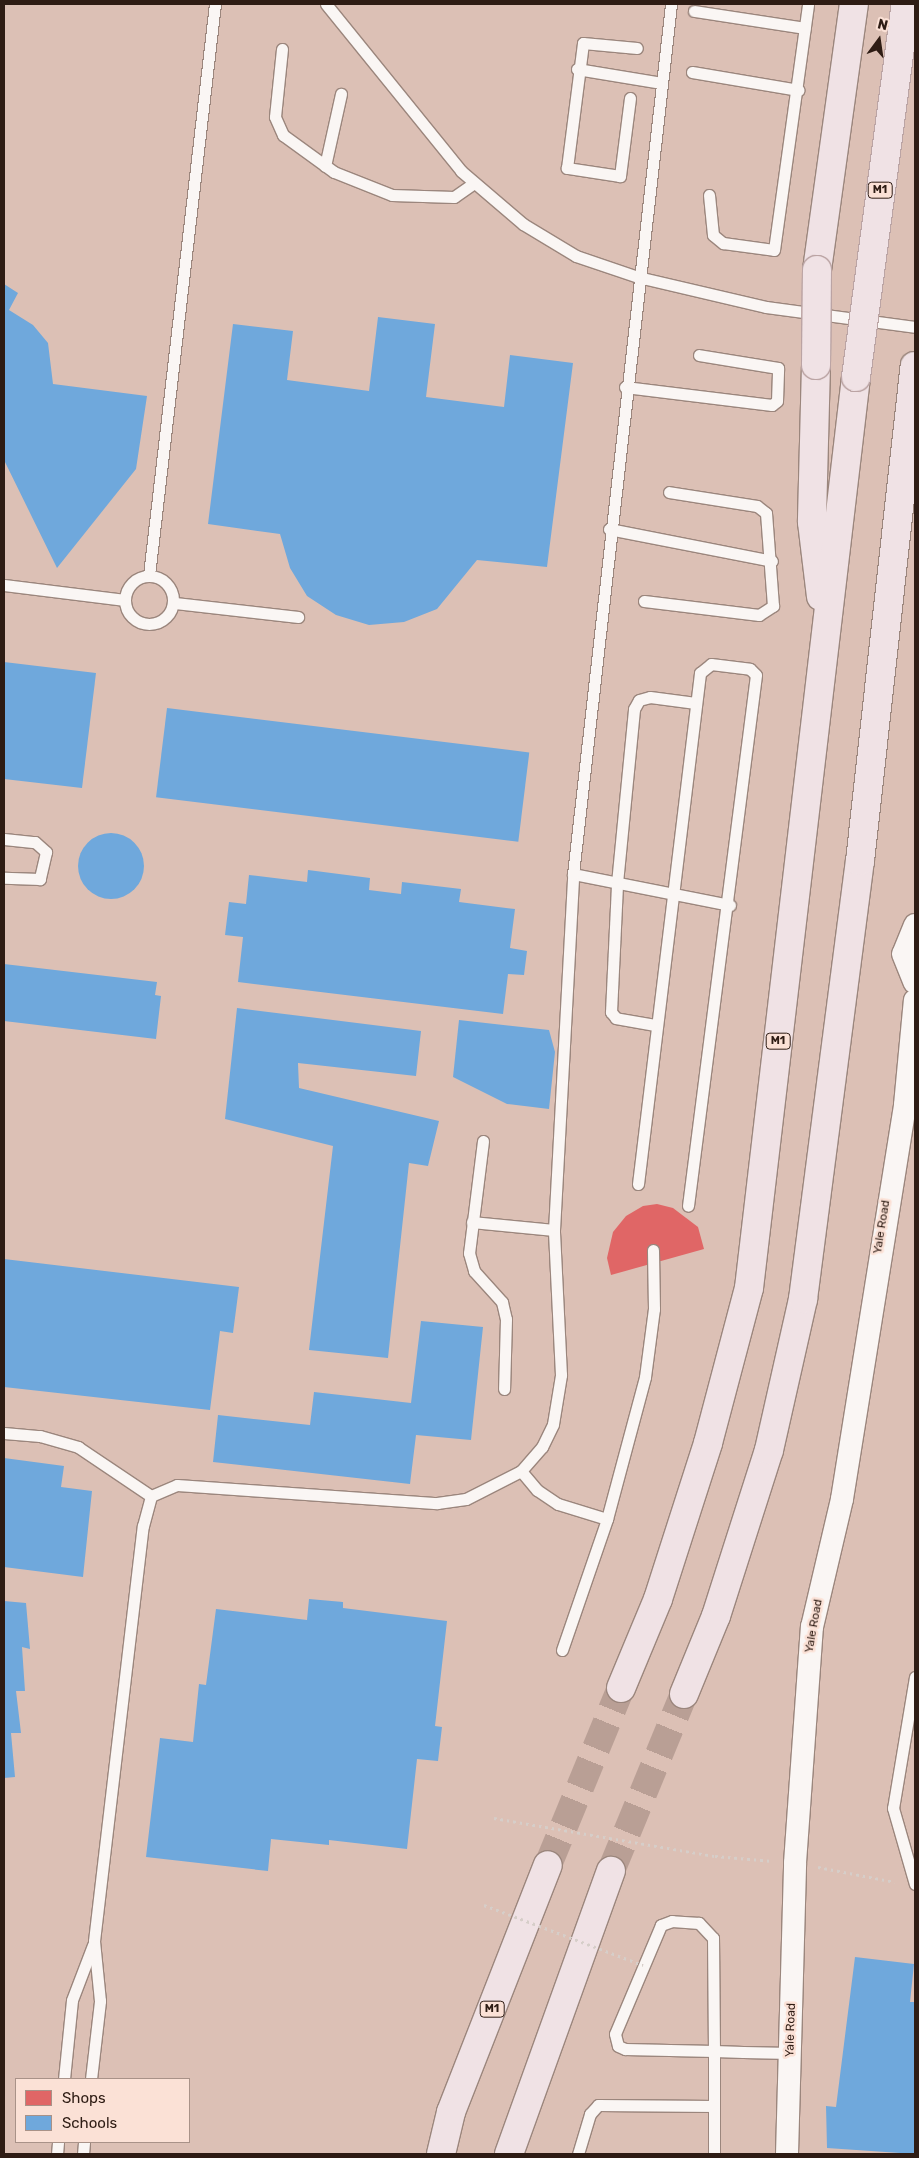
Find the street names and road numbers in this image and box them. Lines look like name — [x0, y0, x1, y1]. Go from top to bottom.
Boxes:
road number: M1 — [868, 182, 892, 198]
road number: M1 — [766, 1032, 790, 1050]
street label: Yale Road — [871, 1199, 893, 1255]
street label: Yale Road — [802, 1598, 826, 1654]
road number: M1 — [480, 2000, 504, 2018]
street label: Yale Road — [783, 2003, 799, 2057]

